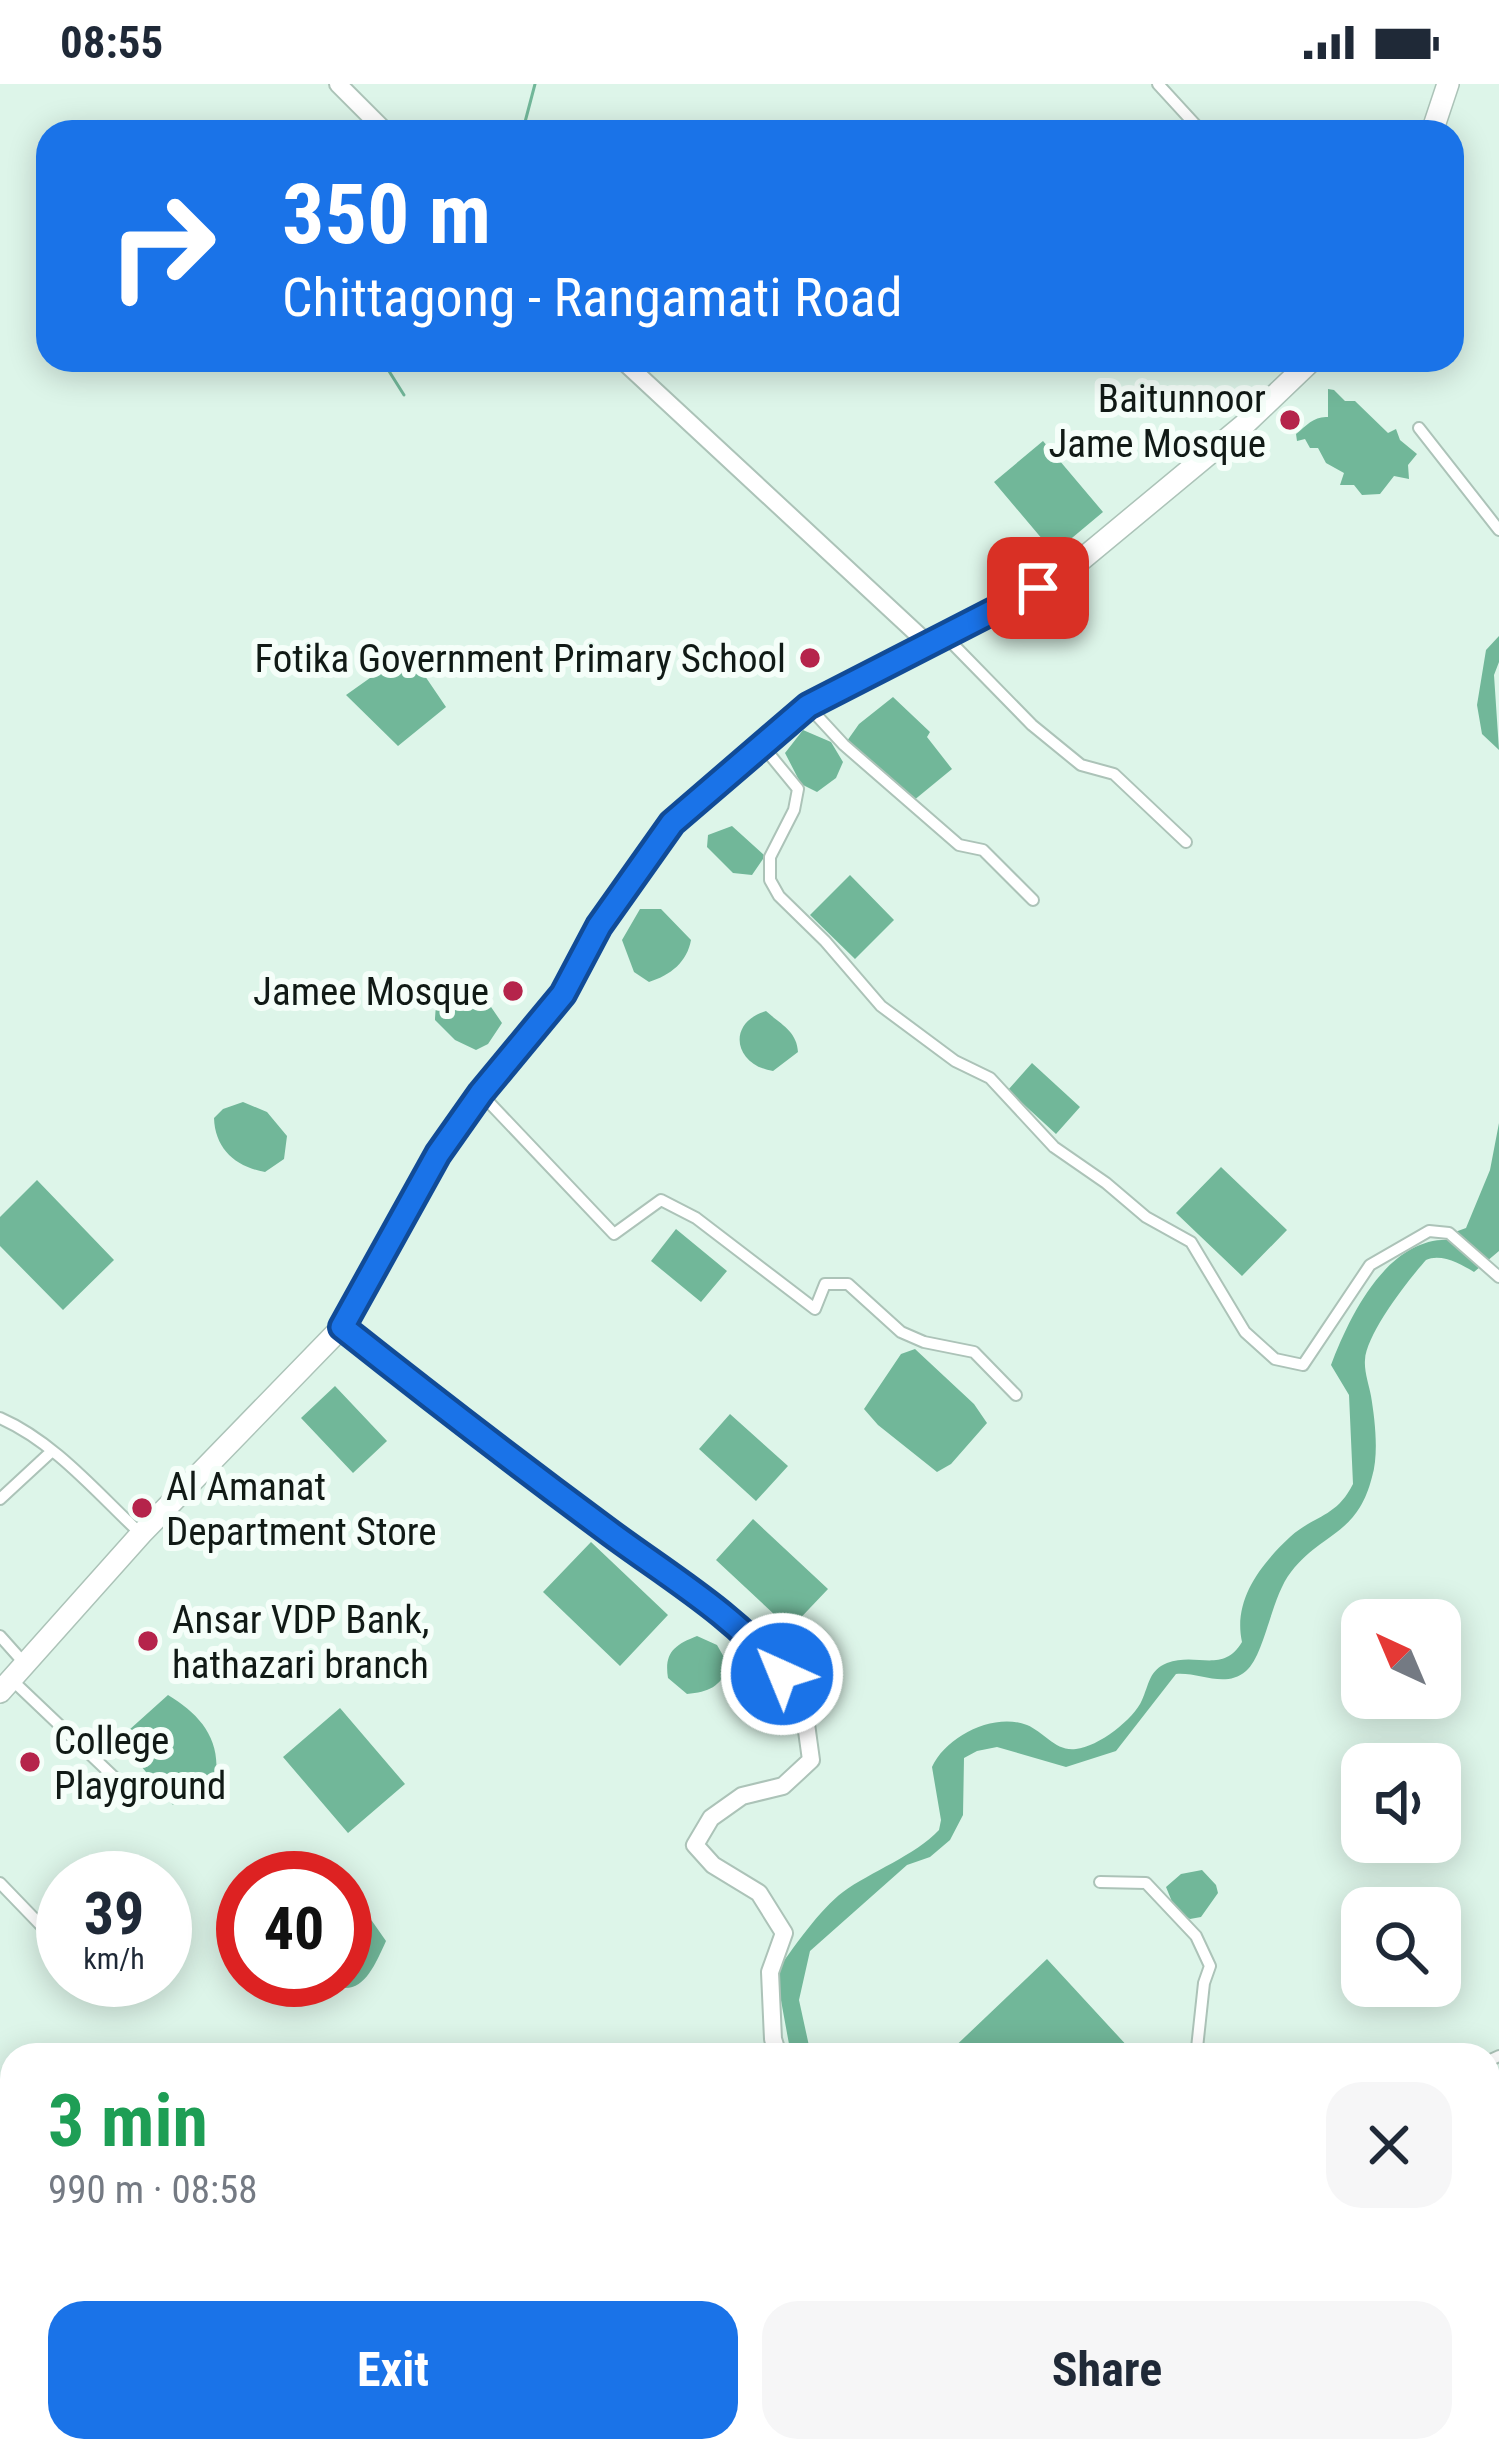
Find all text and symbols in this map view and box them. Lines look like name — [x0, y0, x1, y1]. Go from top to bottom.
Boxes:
text: 08:55 — [60, 16, 163, 69]
text: 350 m — [282, 165, 491, 264]
icon: right — [84, 168, 240, 324]
text: Chittagong - Rangamati Road — [282, 266, 903, 329]
place label: Baitunnoor Jame Mosque — [1048, 376, 1266, 467]
marker: Baitunnoor Jame Mosque — [1277, 407, 1303, 433]
pin — [987, 537, 1089, 639]
icon: arrive — [1005, 555, 1071, 621]
place label: Fotika Government Primary School — [254, 636, 786, 682]
marker: Fotika Government Primary School — [797, 645, 823, 671]
place label: Jamee Mosque — [253, 969, 489, 1015]
marker: Jamee Mosque — [500, 978, 526, 1004]
place label: Al Amanat Department Store — [166, 1464, 437, 1555]
marker: Al Amanat Department Store — [129, 1495, 155, 1521]
place label: Ansar VDP Bank, hathazari branch — [172, 1597, 429, 1688]
north arrow — [1341, 1599, 1461, 1719]
map controls — [1341, 1599, 1461, 2007]
position arrow — [719, 1611, 845, 1737]
marker: Ansar VDP Bank, hathazari branch — [135, 1628, 161, 1654]
place label: College Playground — [54, 1718, 226, 1809]
button: sound — [1341, 1743, 1461, 1863]
marker: College Playground — [17, 1749, 43, 1775]
speed limit sign: 40 — [216, 1851, 372, 2007]
text: 39 — [84, 1878, 144, 1949]
button: search — [1341, 1887, 1461, 2007]
text: km/h — [83, 1941, 145, 1976]
text: 3 min — [48, 2079, 208, 2164]
button: close — [1326, 2082, 1452, 2208]
text: 990 m · 08:58 — [48, 2167, 258, 2213]
button: Exit — [48, 2301, 738, 2439]
button: Share — [762, 2301, 1452, 2439]

